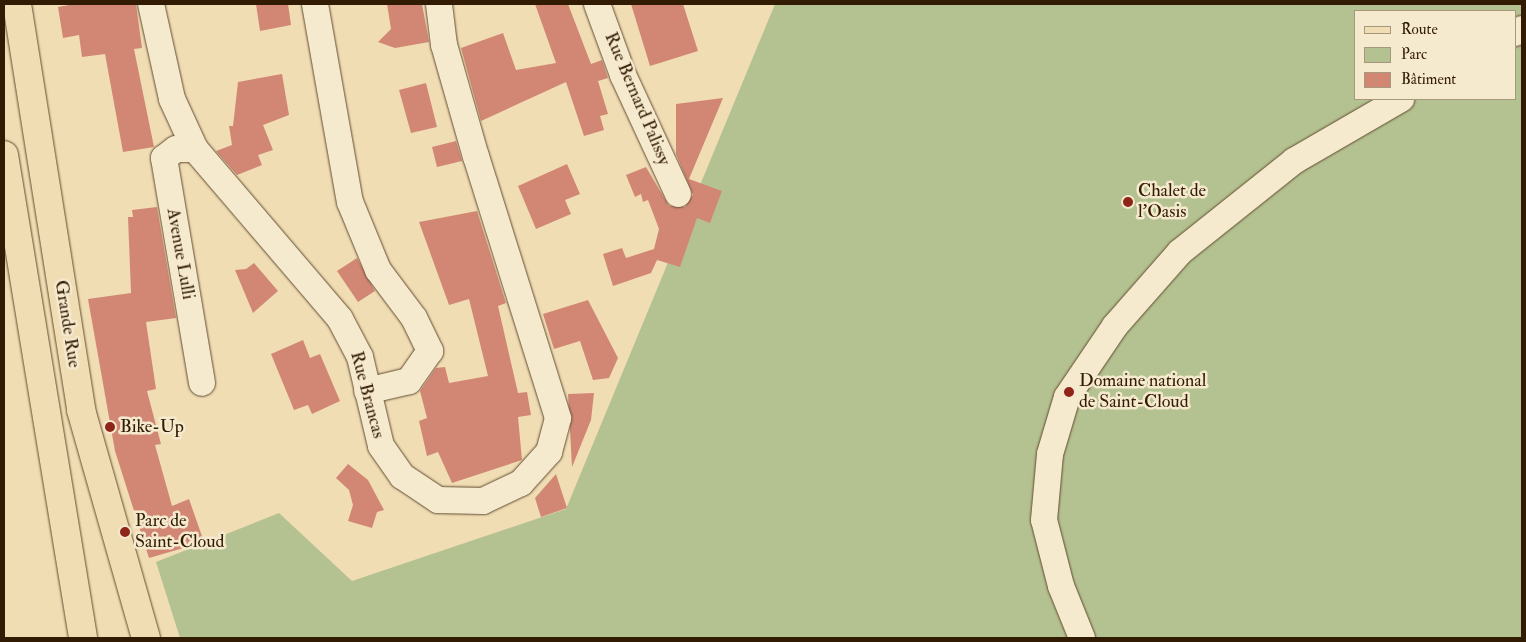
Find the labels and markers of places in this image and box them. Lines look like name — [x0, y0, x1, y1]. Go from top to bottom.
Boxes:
place label: Chalet de l'Oasis — [1138, 181, 1206, 223]
marker: Chalet de l'Oasis — [1122, 196, 1134, 208]
place label: Domaine national de Saint-Cloud — [1079, 371, 1206, 414]
marker: Domaine national de Saint-Cloud — [1063, 386, 1075, 398]
place label: Bike-Up — [120, 416, 184, 438]
marker: Bike-Up — [104, 421, 116, 433]
place label: Parc de Saint-Cloud — [135, 511, 224, 554]
marker: Parc de Saint-Cloud — [119, 526, 131, 538]

